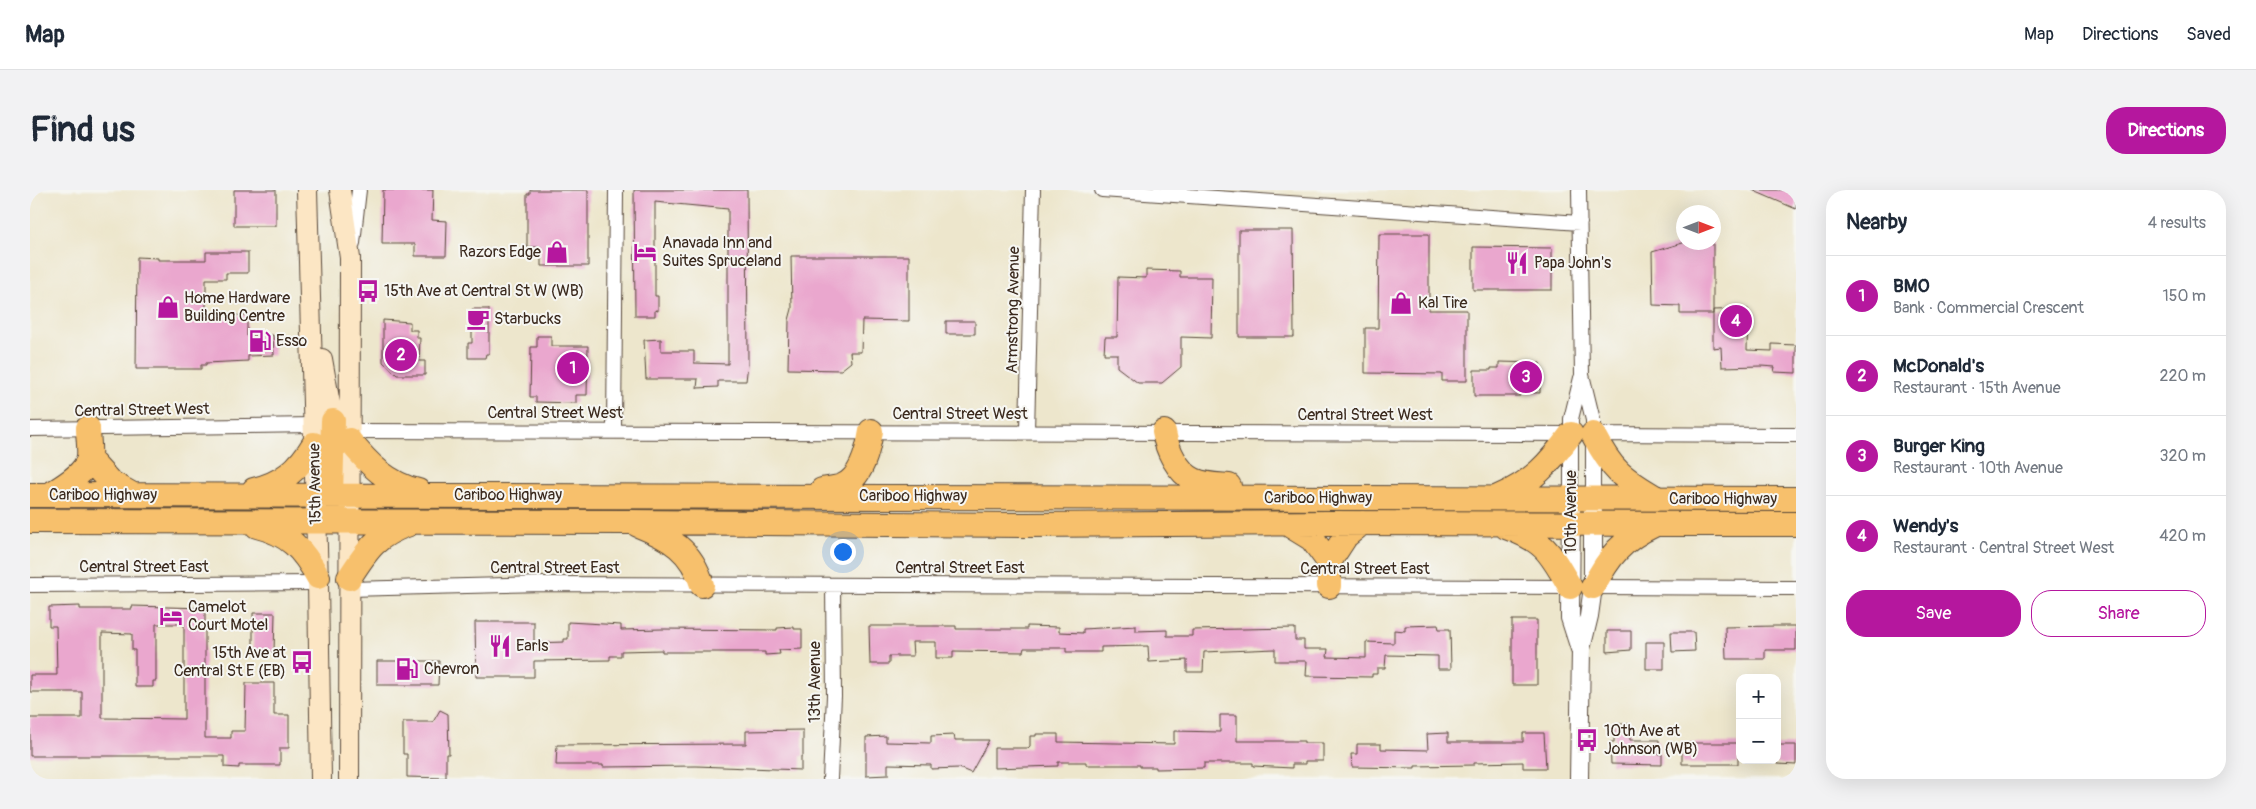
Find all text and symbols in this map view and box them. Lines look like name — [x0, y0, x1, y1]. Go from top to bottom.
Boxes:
text: Map — [25, 20, 65, 49]
text: Map — [2024, 23, 2054, 46]
text: Directions — [2082, 23, 2158, 46]
text: Saved — [2186, 23, 2231, 46]
button: Directions — [2106, 107, 2226, 154]
text: Find us — [30, 108, 135, 152]
north arrow — [1676, 205, 1721, 250]
text: Nearby — [1846, 209, 1907, 236]
text: 4 results — [2148, 213, 2206, 233]
place label: Anavada Inn and Suites Spruceland — [662, 233, 782, 271]
shop icon: Razors Edge — [544, 239, 570, 265]
hotel icon: Anavada Inn and Suites Spruceland — [632, 239, 658, 265]
place label: Razors Edge — [459, 242, 541, 262]
street label: Armstrong Avenue — [1002, 246, 1024, 374]
restaurant icon: Papa John's — [1504, 250, 1530, 276]
place label: Papa John's — [1534, 253, 1611, 273]
text: BMO — [1893, 274, 1930, 298]
bus stop icon: 15th Ave at Central St W (WB) — [355, 278, 381, 304]
place label: 15th Ave at Central St W (WB) — [384, 281, 584, 301]
text: 1 — [1859, 286, 1865, 306]
text: 150 m — [2162, 286, 2206, 306]
place label: Home Hardware Building Centre — [184, 288, 290, 326]
shop icon: Kal Tire — [1388, 290, 1414, 316]
place label: Kal Tire — [1418, 293, 1467, 313]
shop icon: Home Hardware Building Centre — [155, 294, 181, 320]
text: Bank · Commercial Crescent — [1893, 298, 2084, 318]
pin: 4 — [1720, 302, 1752, 340]
cafe icon: Starbucks — [465, 306, 491, 332]
place label: Starbucks — [494, 309, 561, 329]
fuel station icon: Esso — [247, 328, 273, 354]
place label: Esso — [276, 331, 308, 351]
pin: 2 — [385, 336, 417, 374]
pin: 1 — [557, 349, 589, 387]
text: McDonald's — [1893, 354, 1984, 378]
pin: 3 — [1510, 358, 1542, 396]
text: 2 — [1858, 366, 1866, 386]
text: 220 m — [2160, 366, 2206, 386]
text: Restaurant · 15th Avenue — [1893, 378, 2061, 398]
street label: Central Street West — [74, 399, 210, 421]
street label: Central Street West — [487, 403, 623, 423]
street label: Central Street West — [892, 404, 1028, 424]
street label: Central Street West — [1297, 405, 1433, 425]
text: Burger King — [1893, 434, 1985, 458]
street label: 15th Avenue — [304, 443, 326, 525]
text: 3 — [1858, 446, 1866, 466]
text: 320 m — [2160, 446, 2206, 466]
text: Restaurant · 10th Avenue — [1893, 458, 2063, 478]
street label: 10th Avenue — [1561, 470, 1581, 554]
street label: Cariboo Highway — [49, 485, 157, 505]
street label: Cariboo Highway — [454, 485, 562, 505]
street label: Cariboo Highway — [859, 486, 967, 506]
street label: Cariboo Highway — [1264, 488, 1372, 508]
street label: Cariboo Highway — [1669, 489, 1777, 509]
text: Wendy's — [1893, 514, 1958, 538]
text: 4 — [1857, 526, 1867, 546]
text: 420 m — [2159, 526, 2206, 546]
text: Restaurant · Central Street West — [1893, 538, 2114, 558]
your location — [830, 539, 856, 565]
street label: Central Street East — [79, 557, 209, 577]
street label: Central Street East — [490, 558, 620, 578]
street label: Central Street East — [895, 558, 1025, 578]
street label: Central Street East — [1300, 559, 1430, 579]
button: Save — [1846, 590, 2021, 637]
button: Share — [2031, 590, 2206, 637]
place label: Camelot Court Motel — [188, 597, 268, 635]
hotel icon: Camelot Court Motel — [158, 603, 184, 629]
restaurant icon: Earls — [487, 633, 513, 659]
place label: Earls — [516, 636, 548, 656]
street label: 13th Avenue — [805, 641, 825, 723]
place label: 15th Ave at Central St E (EB) — [174, 643, 287, 681]
bus stop icon: 15th Ave at Central St E (EB) — [289, 649, 315, 675]
fuel station icon: Chevron — [394, 656, 420, 682]
place label: Chevron — [424, 659, 479, 679]
map controls — [1736, 674, 1781, 764]
button: + — [1736, 674, 1781, 719]
button: − — [1736, 719, 1781, 764]
place label: 10th Ave at Johnson (WB) — [1604, 721, 1698, 759]
bus stop icon: 10th Ave at Johnson (WB) — [1574, 727, 1600, 753]

